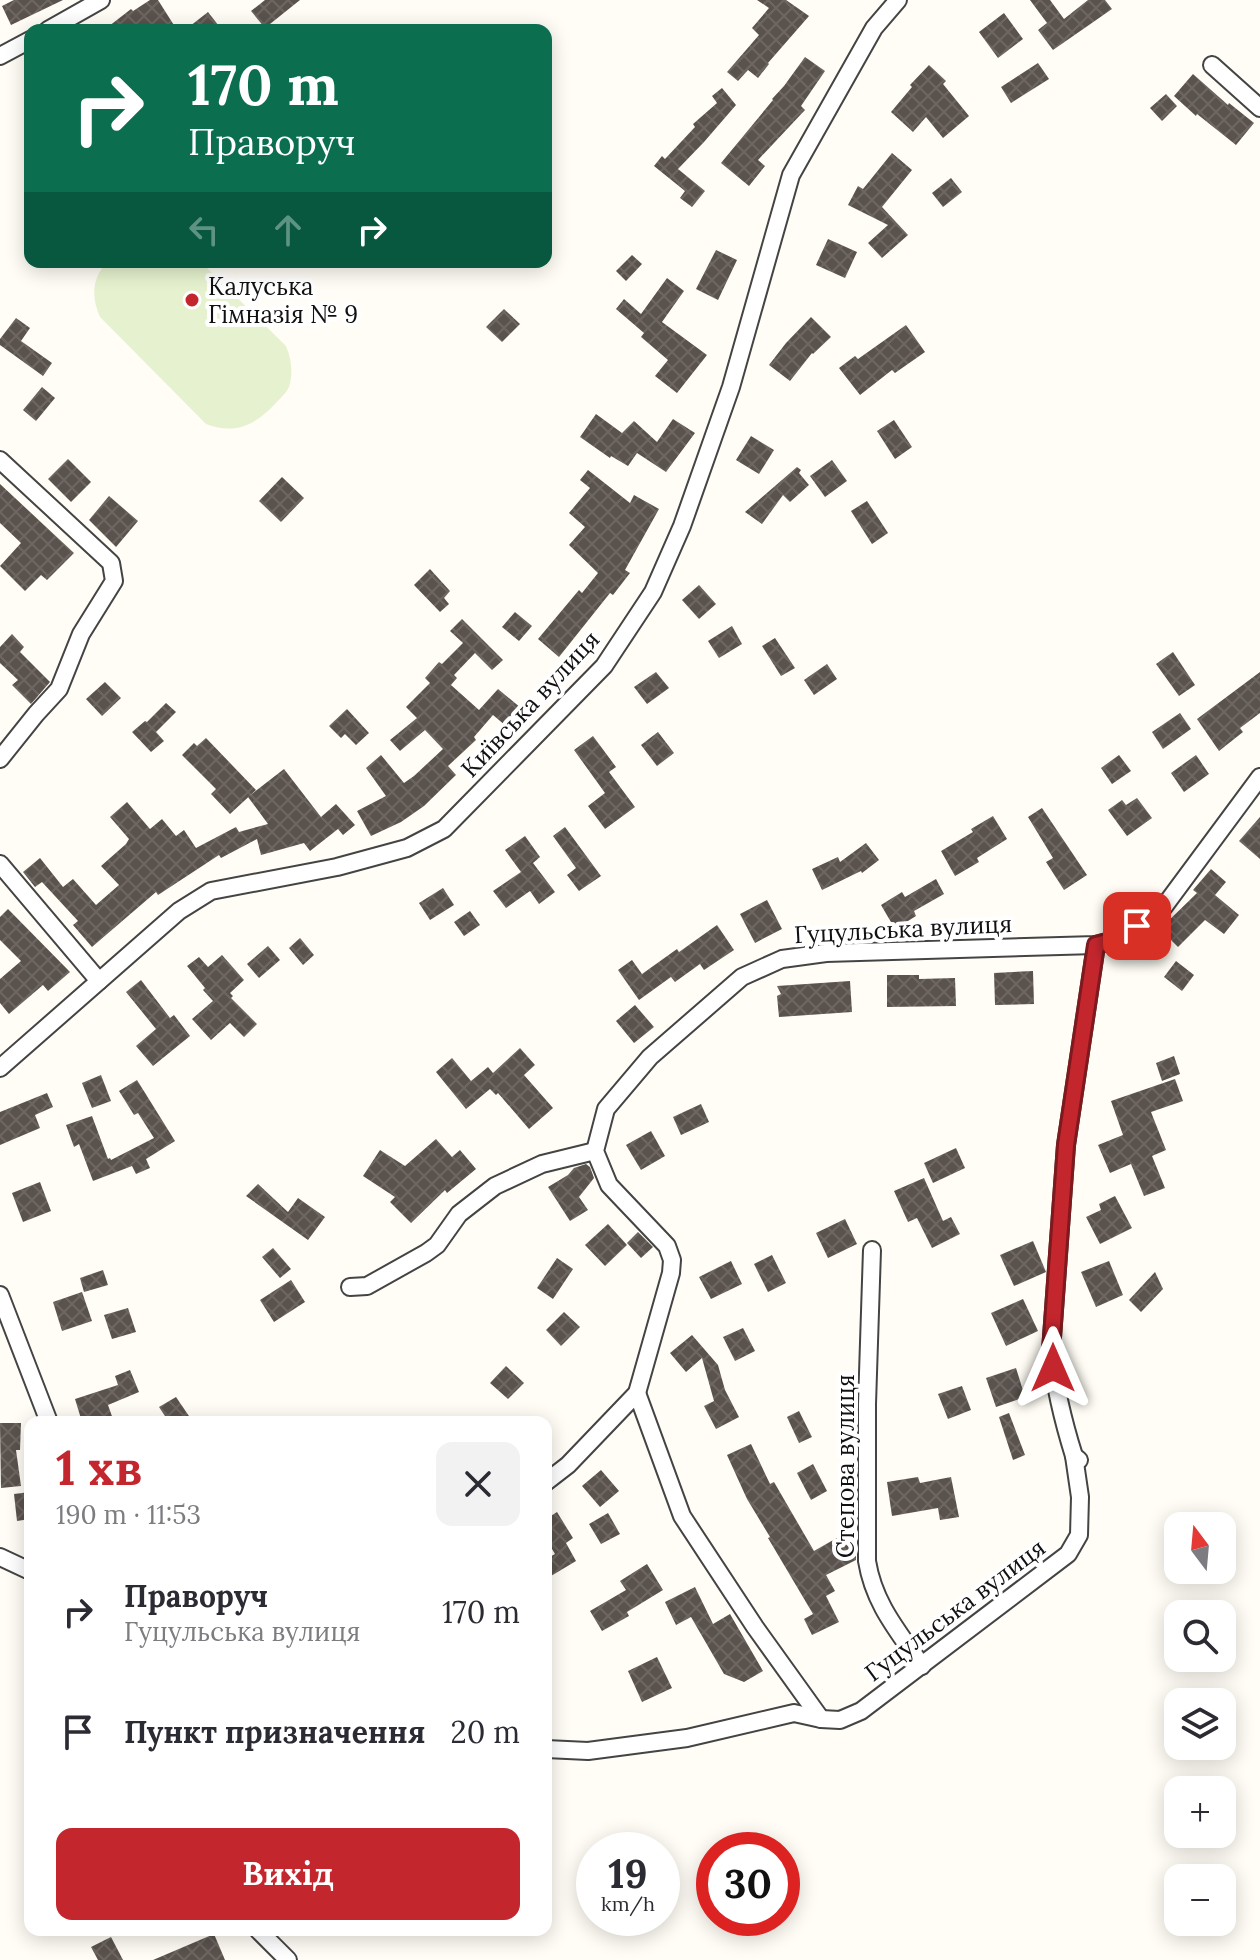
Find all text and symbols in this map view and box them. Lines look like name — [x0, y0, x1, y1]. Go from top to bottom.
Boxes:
text: 170 m — [188, 49, 339, 120]
icon: right — [56, 56, 160, 160]
text: Праворуч — [188, 119, 356, 165]
icon: left — [182, 208, 226, 252]
icon: ahead — [266, 208, 310, 252]
icon: right — [350, 208, 394, 252]
place label: Калуська Гімназія № 9 — [208, 271, 358, 330]
marker: Калуська Гімназія № 9 — [183, 291, 201, 309]
street label: Київська вулиця — [454, 624, 606, 784]
pin — [1103, 892, 1171, 960]
icon: arrive — [1115, 904, 1159, 948]
street label: Гуцульська вулиця — [793, 908, 1013, 950]
position arrow — [1011, 1326, 1095, 1410]
street label: Степова вулиця — [830, 1374, 861, 1558]
text: 1 хв — [56, 1437, 142, 1498]
button: close — [436, 1442, 520, 1526]
text: 190 m · 11:53 — [56, 1498, 201, 1531]
north arrow — [1164, 1512, 1236, 1584]
map controls — [1164, 1512, 1236, 1936]
street label: Гуцульська вулиця — [858, 1532, 1052, 1688]
text: Праворуч — [124, 1577, 268, 1615]
icon: right — [56, 1590, 100, 1634]
text: 170 m — [442, 1593, 520, 1631]
button: search — [1164, 1600, 1236, 1672]
text: Гуцульська вулиця — [124, 1615, 361, 1648]
button: layers — [1164, 1688, 1236, 1760]
icon: arrive — [56, 1710, 100, 1754]
text: Пункт призначення — [124, 1713, 426, 1751]
text: 20 m — [451, 1713, 520, 1751]
button: + — [1164, 1776, 1236, 1848]
button: Вихід — [56, 1828, 520, 1920]
speed limit sign: 30 — [696, 1832, 800, 1936]
text: 19 — [608, 1848, 648, 1899]
button: − — [1164, 1864, 1236, 1936]
text: km/h — [601, 1891, 655, 1916]

